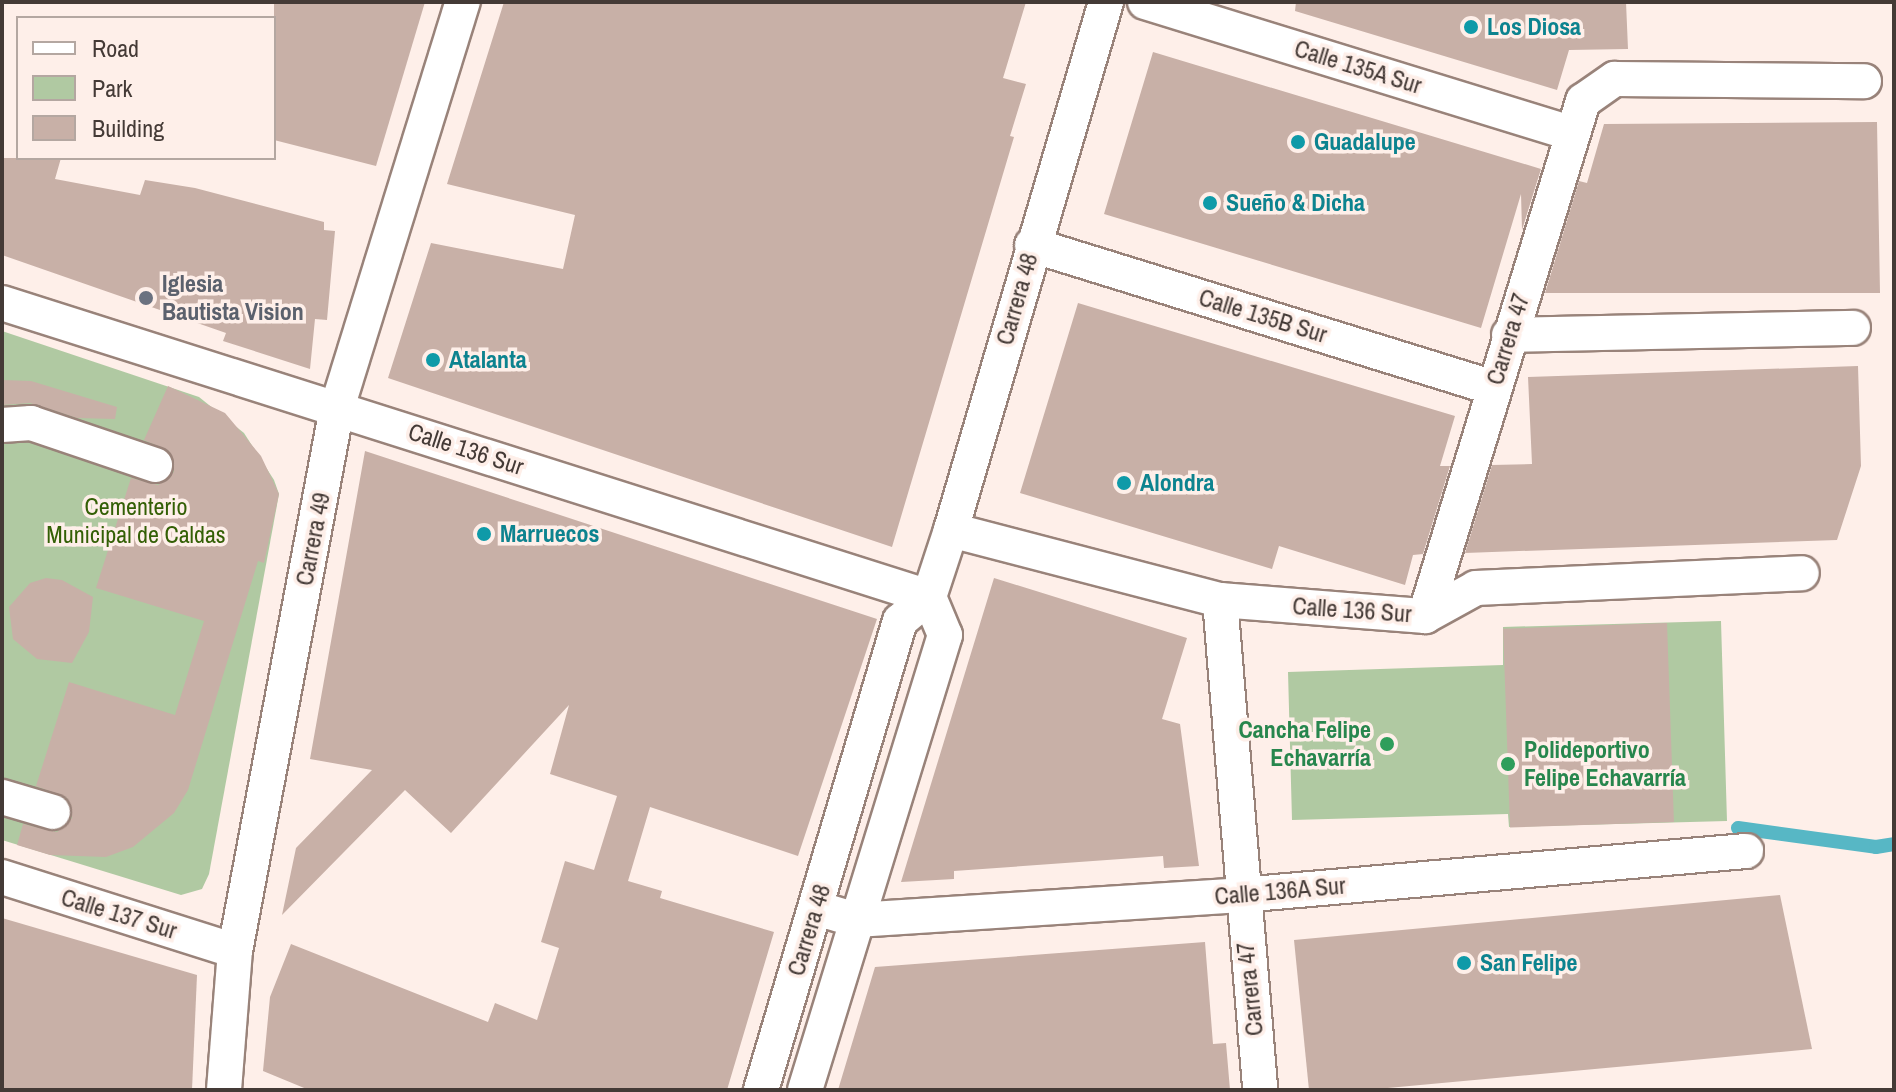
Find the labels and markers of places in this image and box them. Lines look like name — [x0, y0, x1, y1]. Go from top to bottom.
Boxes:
place label: Los Diosa — [1487, 13, 1581, 41]
marker: Los Diosa — [1462, 18, 1480, 36]
place label: Guadalupe — [1314, 128, 1416, 156]
marker: Guadalupe — [1289, 133, 1307, 151]
place label: Sueño & Dicha — [1226, 189, 1365, 217]
marker: Sueño & Dicha — [1201, 194, 1219, 212]
place label: Iglesia Bautista Vision — [162, 270, 304, 326]
marker: Iglesia Bautista Vision — [137, 289, 155, 307]
place label: Atalanta — [449, 346, 527, 374]
marker: Atalanta — [424, 351, 442, 369]
place label: Alondra — [1140, 469, 1214, 497]
marker: Alondra — [1115, 474, 1133, 492]
place label: Marruecos — [500, 520, 600, 548]
marker: Marruecos — [475, 525, 493, 543]
place label: Cancha Felipe Echavarría — [1239, 716, 1371, 772]
marker: Cancha Felipe Echavarría — [1378, 735, 1396, 753]
place label: Polideportivo Felipe Echavarría — [1524, 736, 1686, 792]
marker: Polideportivo Felipe Echavarría — [1499, 755, 1517, 773]
place label: San Felipe — [1480, 949, 1577, 977]
marker: San Felipe — [1455, 954, 1473, 972]

